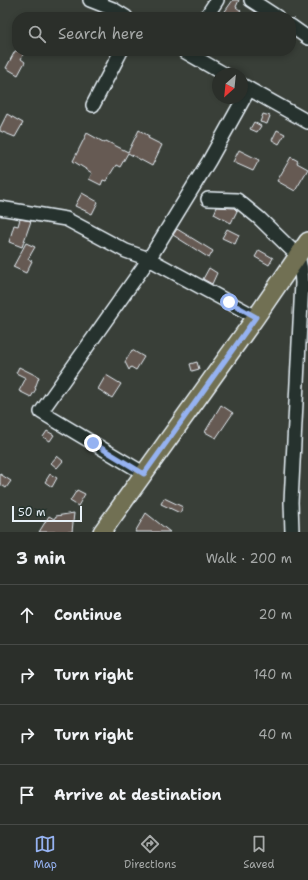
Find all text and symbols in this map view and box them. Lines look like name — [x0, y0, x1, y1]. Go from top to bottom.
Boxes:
search box — [12, 12, 296, 56]
icon: search — [26, 23, 48, 45]
text: Search here — [58, 24, 144, 44]
north arrow — [212, 68, 248, 104]
route start — [220, 293, 238, 311]
route end — [84, 434, 102, 452]
scale bar — [12, 504, 82, 523]
text: 50 m — [18, 505, 46, 520]
text: 3 min — [16, 547, 66, 569]
text: Walk · 200 m — [206, 550, 292, 567]
icon: ahead — [16, 604, 38, 626]
text: Continue — [54, 605, 122, 625]
text: 20 m — [259, 606, 292, 623]
icon: right — [16, 664, 38, 686]
text: Turn right — [54, 665, 134, 685]
text: 140 m — [253, 666, 292, 683]
icon: right — [16, 724, 38, 746]
text: Turn right — [54, 725, 134, 745]
text: 40 m — [258, 726, 292, 743]
icon: arrive — [16, 784, 38, 806]
text: Arrive at destination — [54, 785, 222, 805]
tab: Map — [33, 833, 57, 872]
tab: Directions — [124, 833, 176, 872]
tab: Saved — [243, 833, 275, 872]

